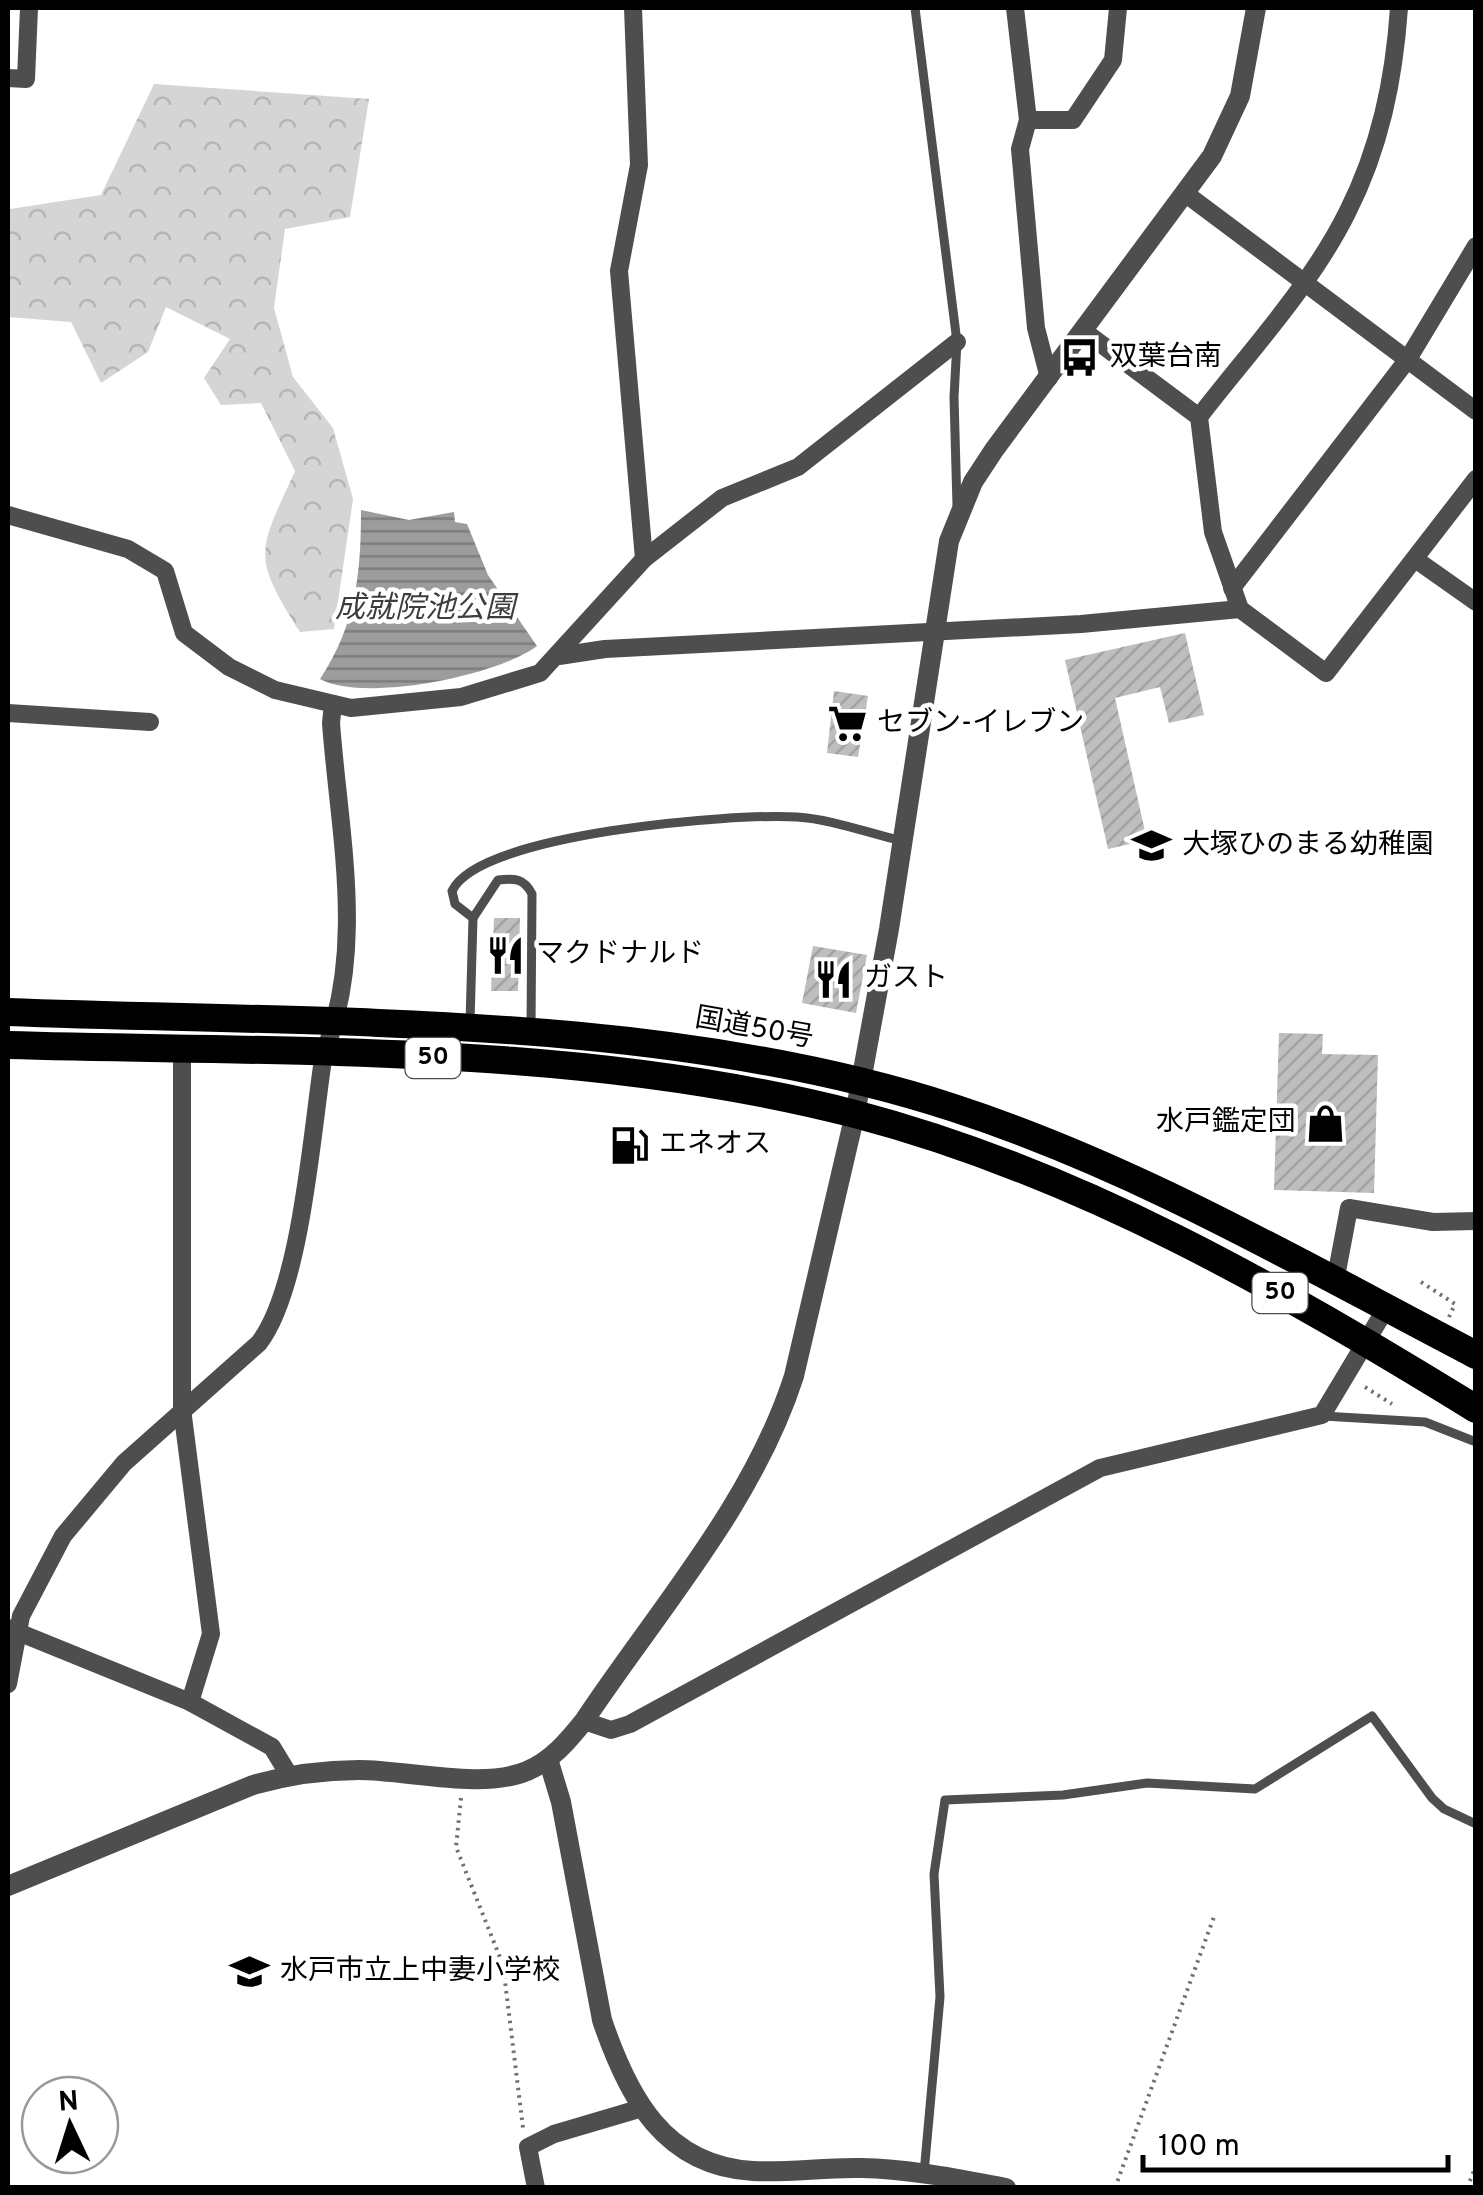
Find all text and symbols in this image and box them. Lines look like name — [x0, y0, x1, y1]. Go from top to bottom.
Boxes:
bus stop icon: 双葉台南 — [1059, 337, 1101, 379]
place label: 双葉台南 — [1110, 340, 1222, 376]
water label: 成就院池公園 — [335, 591, 519, 628]
supermarket icon: セブン-イレブン — [826, 703, 868, 745]
place label: セブン-イレブン — [877, 706, 1084, 742]
school or university icon: 大塚ひのまる幼稚園 — [1131, 825, 1173, 867]
place label: 大塚ひのまる幼稚園 — [1182, 828, 1434, 864]
restaurant icon: マクドナルド — [485, 934, 527, 976]
place label: マクドナルド — [536, 937, 704, 973]
restaurant icon: ガスト — [813, 958, 855, 1000]
place label: ガスト — [864, 961, 948, 997]
street label: 国道50号 — [692, 1001, 816, 1057]
road number: 50 — [406, 1038, 460, 1078]
shop icon: 水戸鑑定団 — [1305, 1102, 1347, 1144]
place label: 水戸鑑定団 — [1156, 1105, 1296, 1141]
fuel station icon: エネオス — [608, 1124, 650, 1166]
place label: エネオス — [659, 1127, 771, 1163]
road number: 50 — [1252, 1273, 1308, 1313]
school or university icon: 水戸市立上中妻小学校 — [229, 1951, 271, 1993]
place label: 水戸市立上中妻小学校 — [280, 1954, 560, 1990]
north arrow — [20, 2075, 120, 2175]
text: N — [57, 2084, 80, 2122]
scale bar — [1143, 2110, 1448, 2172]
text: 100 m — [1158, 2129, 1240, 2166]

